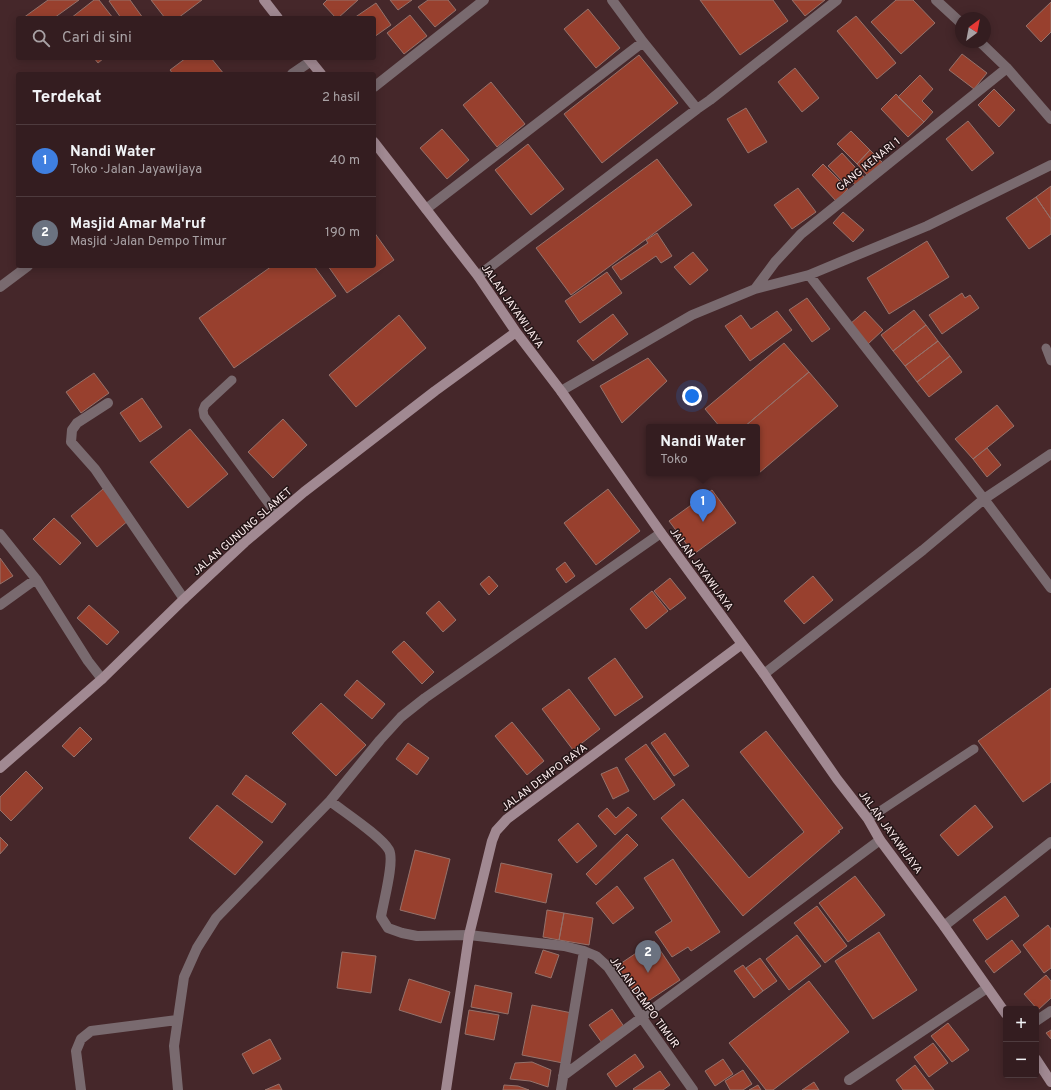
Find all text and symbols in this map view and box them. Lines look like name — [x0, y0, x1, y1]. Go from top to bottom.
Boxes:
north arrow — [955, 12, 991, 48]
search box — [16, 16, 376, 60]
icon: search — [30, 27, 52, 49]
text: Cari di sini — [62, 29, 132, 48]
text: Terdekat — [32, 87, 101, 109]
text: 2 hasil — [322, 90, 360, 106]
street label: GANG KENARI 1 — [834, 135, 903, 195]
text: Nandi Water — [70, 143, 156, 162]
text: 1 — [42, 153, 48, 169]
text: 40 m — [330, 153, 360, 169]
text: Toko · Jalan Jayawijaya — [70, 162, 202, 178]
text: Masjid Amar Ma'ruf — [70, 215, 205, 234]
text: 2 — [41, 225, 49, 241]
text: 190 m — [325, 225, 360, 241]
text: Masjid · Jalan Dempo Timur — [70, 234, 226, 250]
street label: JALAN JAYAWIJAYA — [478, 262, 546, 351]
your location — [682, 386, 702, 406]
popup — [646, 424, 760, 476]
text: Nandi Water — [660, 433, 746, 452]
text: Toko — [660, 452, 688, 468]
street label: JALAN GUNUNG SLAMET — [190, 485, 295, 579]
pin: 1 — [690, 489, 716, 522]
street label: JALAN JAYAWIJAYA — [666, 525, 736, 614]
street label: JALAN DEMPO RAYA — [499, 741, 590, 815]
street label: JALAN JAYAWIJAYA — [855, 788, 925, 877]
pin: 2 — [635, 940, 661, 973]
street label: JALAN DEMPO TIMUR — [606, 954, 682, 1051]
map controls — [1003, 1006, 1039, 1078]
button: + — [1003, 1006, 1039, 1042]
button: − — [1003, 1042, 1039, 1078]

